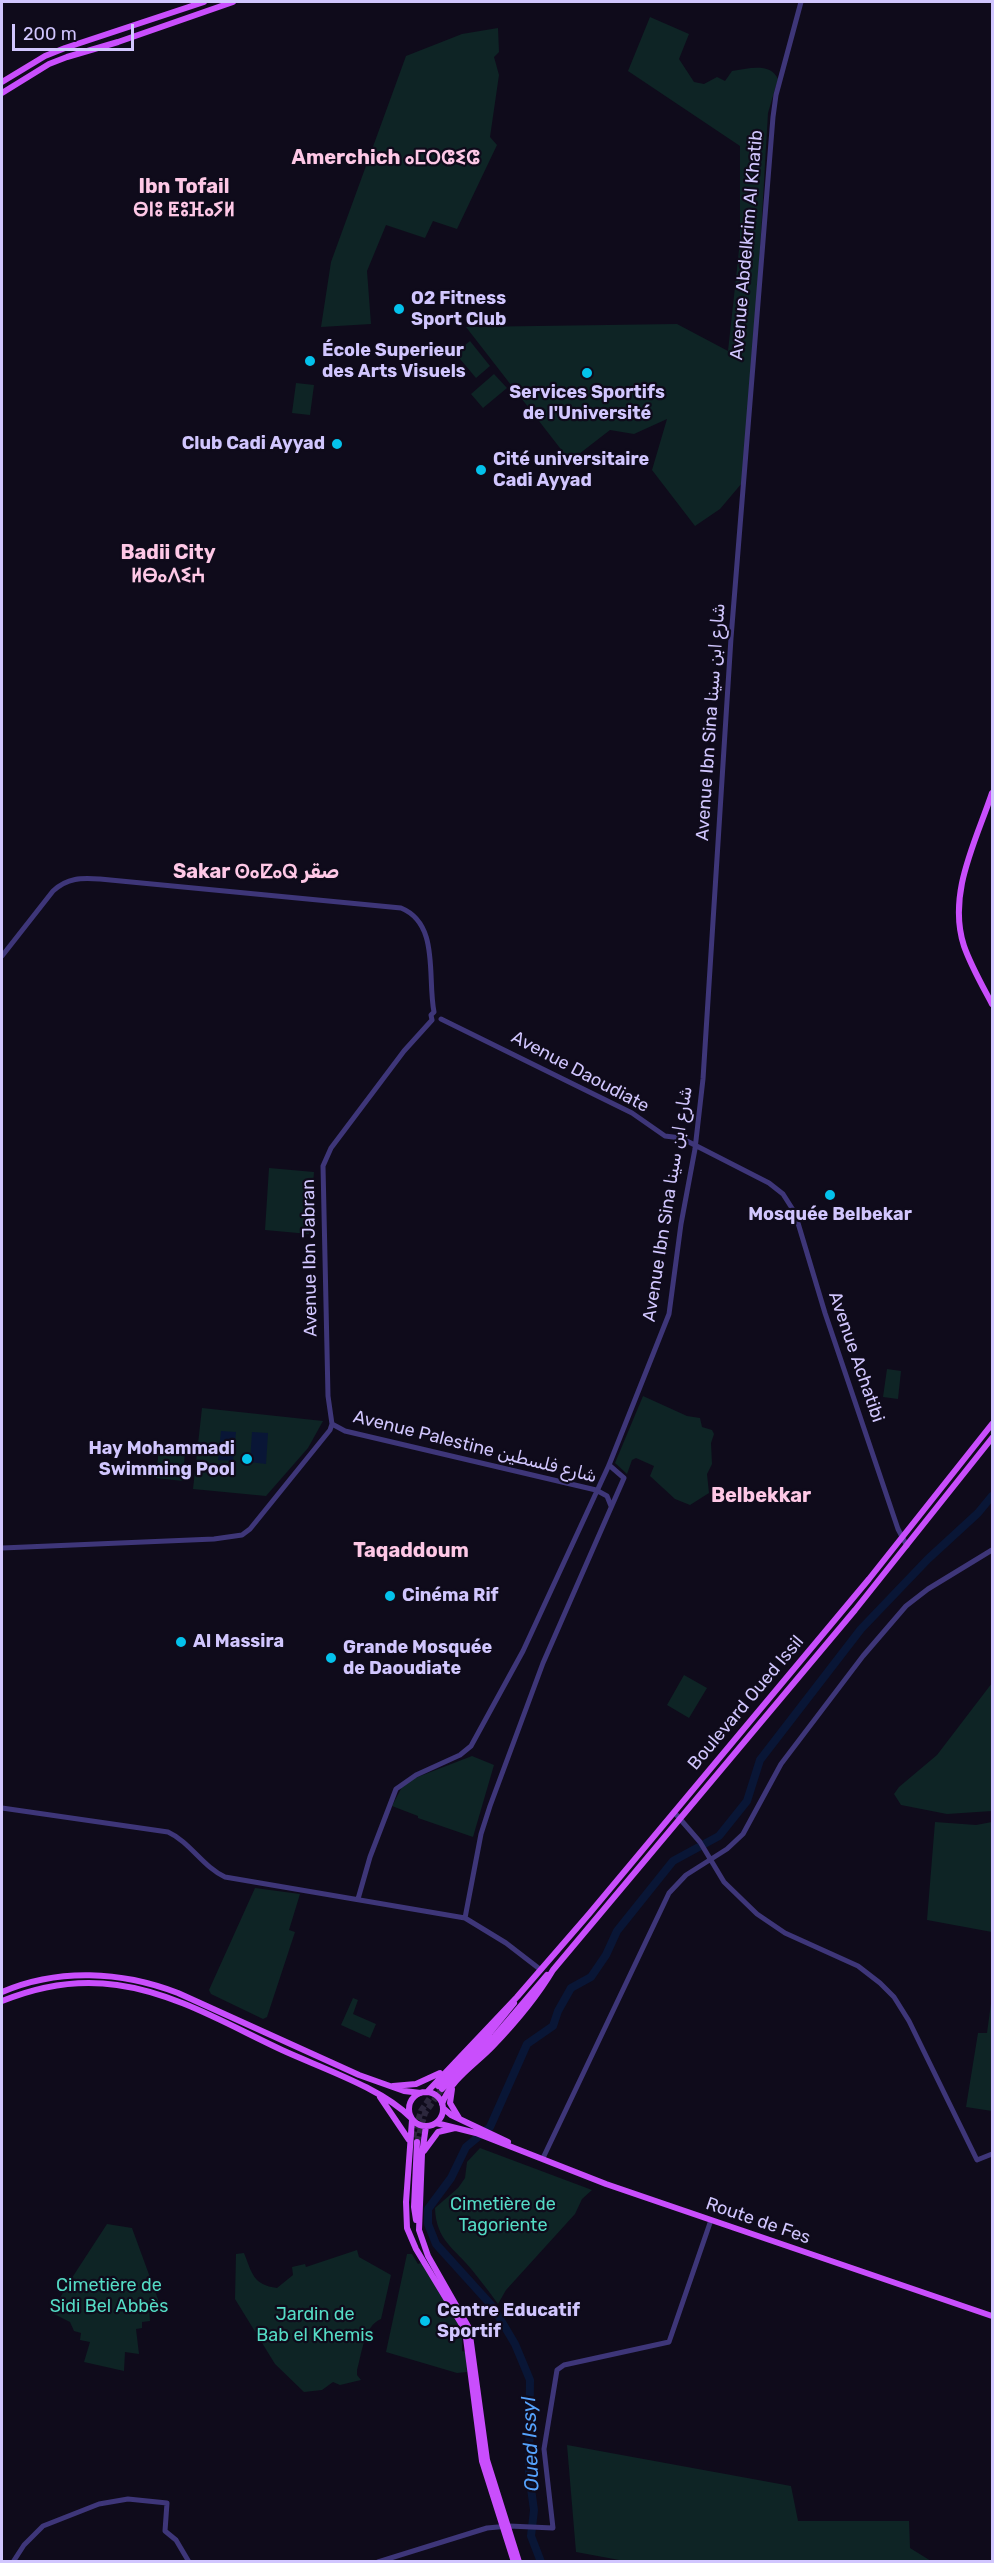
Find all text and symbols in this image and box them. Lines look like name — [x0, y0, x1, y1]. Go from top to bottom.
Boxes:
scale bar — [15, 12, 136, 50]
text: 200 m — [23, 23, 77, 45]
street label: Avenue Abdelkrim Al Khatib — [726, 129, 768, 361]
district label: Amerchich ⴰⵎⵔⵛⵉⵛ — [292, 146, 480, 170]
district label: Ibn Tofail ⴱⵏⵓ ⵟⵓⴼⴰⵢⵍ — [133, 175, 235, 222]
place label: O2 Fitness Sport Club — [411, 288, 506, 330]
marker: O2 Fitness Sport Club — [392, 302, 406, 316]
place label: École Superieur des Arts Visuels — [322, 340, 466, 382]
marker: École Superieur des Arts Visuels — [303, 354, 317, 368]
marker: Services Sportifs de l'Université — [580, 366, 594, 380]
place label: Services Sportifs de l'Université — [509, 382, 665, 424]
place label: Club Cadi Ayyad — [182, 433, 325, 455]
marker: Club Cadi Ayyad — [330, 437, 344, 451]
place label: Cité universitaire Cadi Ayyad — [493, 449, 649, 492]
marker: Cité universitaire Cadi Ayyad — [474, 463, 488, 477]
district label: Badii City ⵍⴱⴰⴷⵉⵄ — [120, 541, 216, 588]
street label: Avenue Ibn Sina شارع ابن سينا — [692, 602, 730, 842]
district label: Sakar ⵙⴰⵇⴰⵕ صقر — [173, 860, 339, 884]
street label: Avenue Daoudiate — [507, 1027, 653, 1117]
street label: Avenue Ibn Sina شارع ابن سينا — [639, 1085, 697, 1323]
street label: Avenue Ibn Jabran — [298, 1179, 322, 1337]
marker: Mosquée Belbekar — [823, 1188, 837, 1202]
place label: Mosquée Belbekar — [748, 1204, 912, 1226]
street label: Avenue Achatibi — [824, 1289, 888, 1425]
street label: Avenue Palestine شارع فلسطين — [351, 1406, 599, 1488]
place label: Hay Mohammadi Swimming Pool — [88, 1438, 235, 1480]
marker: Hay Mohammadi Swimming Pool — [240, 1452, 254, 1466]
district label: Belbekkar — [711, 1484, 811, 1508]
district label: Taqaddoum — [353, 1539, 469, 1563]
place label: Cinéma Rif — [402, 1585, 499, 1607]
marker: Cinéma Rif — [383, 1589, 397, 1603]
place label: Al Massira — [193, 1631, 284, 1653]
street label: Boulevard Oued Issil — [683, 1631, 809, 1775]
marker: Al Massira — [174, 1635, 188, 1649]
place label: Grande Mosquée de Daoudiate — [343, 1637, 492, 1680]
marker: Grande Mosquée de Daoudiate — [324, 1651, 338, 1665]
street label: Route de Fes — [703, 2193, 813, 2249]
park label: Cimetière de Tagoriente — [450, 2194, 556, 2236]
park label: Cimetière de Sidi Bel Abbès — [50, 2275, 168, 2318]
place label: Centre Educatif Sportif — [437, 2300, 580, 2342]
park label: Jardin de Bab el Khemis — [256, 2304, 374, 2346]
marker: Centre Educatif Sportif — [418, 2314, 432, 2328]
water label: Oued Issyl — [517, 2396, 545, 2492]

